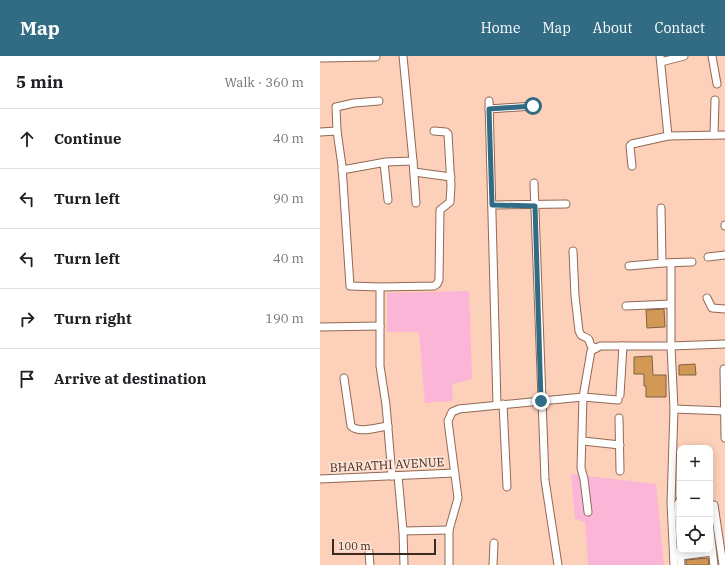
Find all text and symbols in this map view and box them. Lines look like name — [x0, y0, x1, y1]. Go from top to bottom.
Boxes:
text: Map — [20, 16, 60, 40]
text: Home — [481, 19, 520, 37]
text: Map — [542, 19, 571, 37]
text: About — [593, 19, 632, 37]
text: Contact — [654, 19, 705, 37]
text: 5 min — [16, 71, 64, 93]
text: Walk · 360 m — [225, 74, 304, 91]
route start — [524, 97, 542, 115]
icon: ahead — [16, 128, 38, 150]
text: Continue — [54, 129, 121, 148]
text: 40 m — [273, 130, 304, 147]
icon: left — [16, 188, 38, 210]
text: Turn left — [54, 189, 120, 208]
text: 90 m — [273, 190, 304, 207]
icon: left — [16, 248, 38, 270]
text: Turn left — [54, 249, 120, 268]
text: 40 m — [273, 250, 304, 267]
icon: right — [16, 308, 38, 330]
text: Turn right — [54, 309, 132, 328]
text: 190 m — [265, 310, 304, 327]
icon: arrive — [16, 368, 38, 390]
text: Arrive at destination — [54, 369, 206, 388]
route end — [532, 392, 550, 410]
map controls — [677, 445, 713, 553]
button: + — [677, 445, 713, 481]
street label: BHARATHI AVENUE — [329, 454, 445, 475]
button: − — [677, 481, 713, 517]
button: locate — [677, 517, 713, 553]
scale bar — [332, 537, 436, 556]
text: 100 m — [338, 539, 371, 553]

